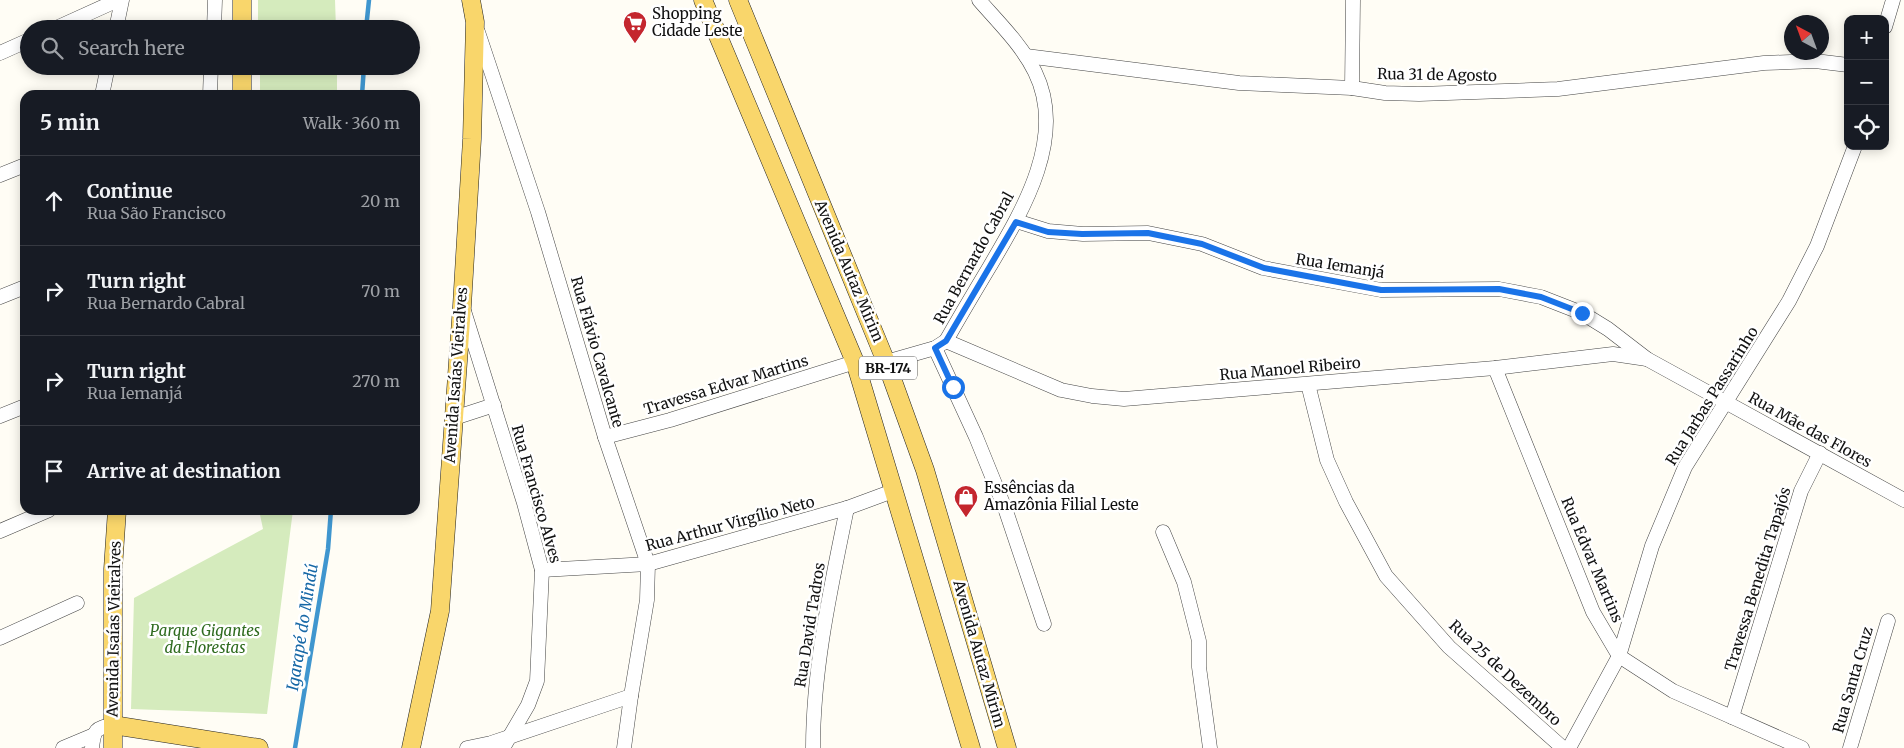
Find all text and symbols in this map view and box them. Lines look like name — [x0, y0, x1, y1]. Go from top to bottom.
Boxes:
place label: Shopping Cidade Leste — [652, 4, 743, 40]
supermarket icon: Shopping Cidade Leste — [622, 10, 648, 44]
north arrow — [1784, 15, 1829, 60]
map controls — [1844, 15, 1889, 150]
button: + — [1844, 15, 1889, 60]
search box — [20, 20, 420, 75]
icon: search — [38, 34, 66, 62]
text: Search here — [78, 36, 185, 60]
button: − — [1844, 60, 1889, 105]
street label: Rua 31 de Agosto — [1377, 64, 1497, 85]
button: locate — [1844, 105, 1889, 150]
text: 5 min — [40, 109, 100, 136]
text: Walk · 360 m — [303, 113, 400, 133]
text: Continue — [87, 179, 173, 203]
icon: ahead — [40, 187, 68, 215]
street label: Rua Bernardo Cabral — [929, 188, 1018, 327]
text: 20 m — [361, 191, 400, 211]
street label: Avenida Autaz Mirim — [810, 196, 888, 345]
text: Rua São Francisco — [87, 203, 226, 223]
street label: Rua Iemanjá — [1294, 249, 1386, 282]
text: Turn right — [87, 269, 186, 293]
street label: Rua Flávio Cavalcante — [567, 274, 628, 430]
icon: right — [40, 277, 68, 305]
text: 70 m — [361, 281, 400, 301]
street label: Avenida Isaías Vieiralves — [440, 286, 471, 465]
text: Rua Bernardo Cabral — [87, 293, 245, 313]
route end — [1571, 302, 1594, 325]
street label: Rua Jarbas Passarinho — [1661, 323, 1762, 469]
street label: Travessa Edvar Martins — [641, 350, 810, 419]
street label: Rua Manoel Ribeiro — [1219, 353, 1362, 384]
road number: BR-174 — [859, 356, 917, 379]
text: Turn right — [87, 359, 186, 383]
icon: right — [40, 367, 68, 395]
text: 270 m — [352, 371, 400, 391]
route start — [942, 376, 965, 399]
text: Rua Iemanjá — [87, 383, 182, 403]
street label: Rua Mãe das Flores — [1745, 388, 1875, 471]
street label: Rua Francisco Alves — [508, 423, 565, 565]
icon: arrive — [40, 457, 68, 485]
text: Arrive at destination — [87, 459, 281, 483]
place label: Essências da Amazônia Filial Leste — [983, 478, 1139, 514]
shop icon: Essências da Amazônia Filial Leste — [953, 484, 979, 518]
street label: Travessa Benedita Tapajós — [1720, 485, 1795, 673]
street label: Rua Arthur Virgílio Neto — [643, 492, 817, 555]
street label: Rua Edvar Martins — [1557, 494, 1627, 625]
street label: Avenida Isaías Vieiralves — [102, 541, 125, 718]
street label: Rua David Tadros — [790, 561, 829, 689]
water label: Igarapé do Mindú — [282, 562, 322, 692]
street label: Avenida Autaz Mirim — [949, 577, 1010, 730]
street label: Rua 25 de Dezembro — [1445, 616, 1566, 730]
park label: Parque Gigantes da Florestas — [150, 621, 260, 657]
street label: Rua Santa Cruz — [1828, 625, 1877, 735]

